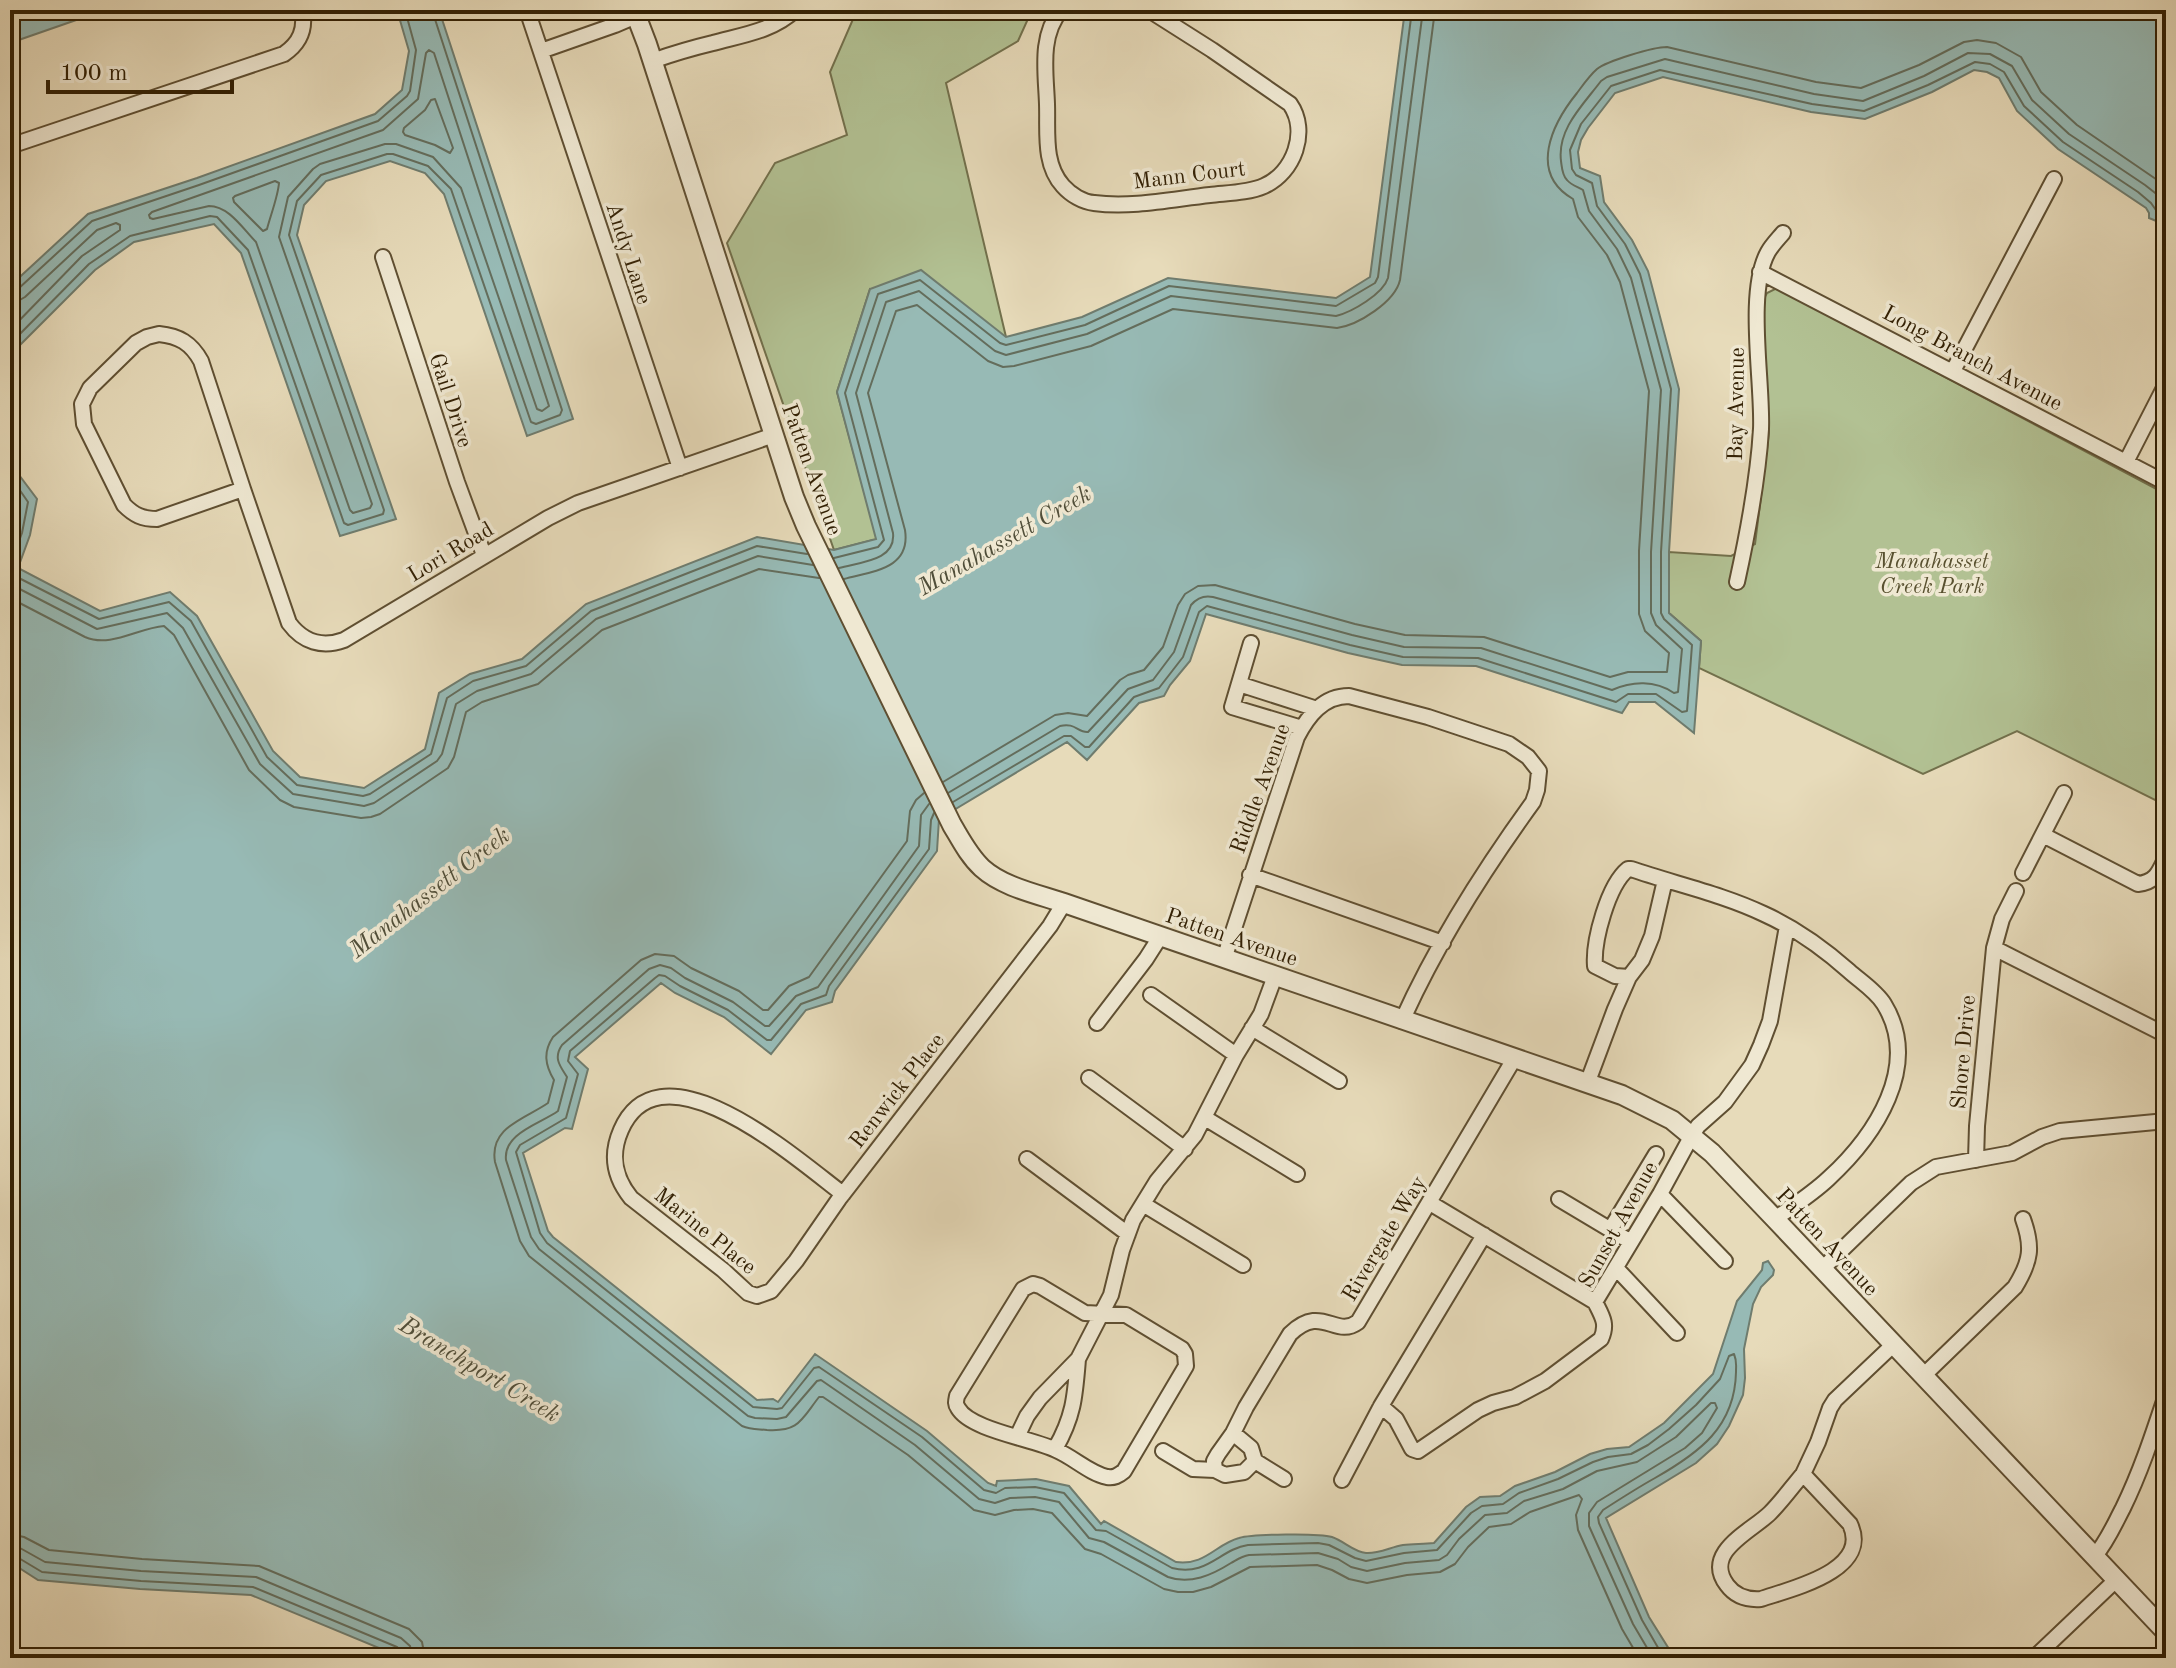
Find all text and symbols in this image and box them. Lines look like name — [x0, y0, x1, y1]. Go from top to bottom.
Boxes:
scale bar — [48, 44, 232, 94]
text: 100 m — [60, 62, 128, 86]
street label: Mann Court — [1132, 158, 1247, 194]
street label: Andy Lane — [601, 200, 655, 307]
street label: Long Branch Avenue — [1879, 302, 2066, 415]
street label: Bay Avenue — [1725, 347, 1749, 461]
street label: Gail Drive — [425, 351, 476, 450]
street label: Patten Avenue — [777, 401, 845, 538]
water label: Manahassett Creek — [913, 482, 1096, 602]
street label: Lori Road — [404, 519, 498, 587]
park label: Manahasset Creek Park — [1874, 551, 1990, 598]
street label: Riddle Avenue — [1227, 721, 1295, 857]
water label: Manahassett Creek — [345, 824, 515, 964]
street label: Patten Avenue — [1162, 905, 1300, 971]
street label: Shore Drive — [1948, 994, 1980, 1110]
street label: Renwick Place — [846, 1030, 949, 1153]
street label: Sunset Avenue — [1575, 1158, 1662, 1292]
street label: Rivergate Way — [1339, 1172, 1431, 1306]
street label: Marine Place — [650, 1184, 760, 1279]
street label: Patten Avenue — [1771, 1184, 1882, 1300]
water label: Branchport Creek — [394, 1313, 563, 1428]

